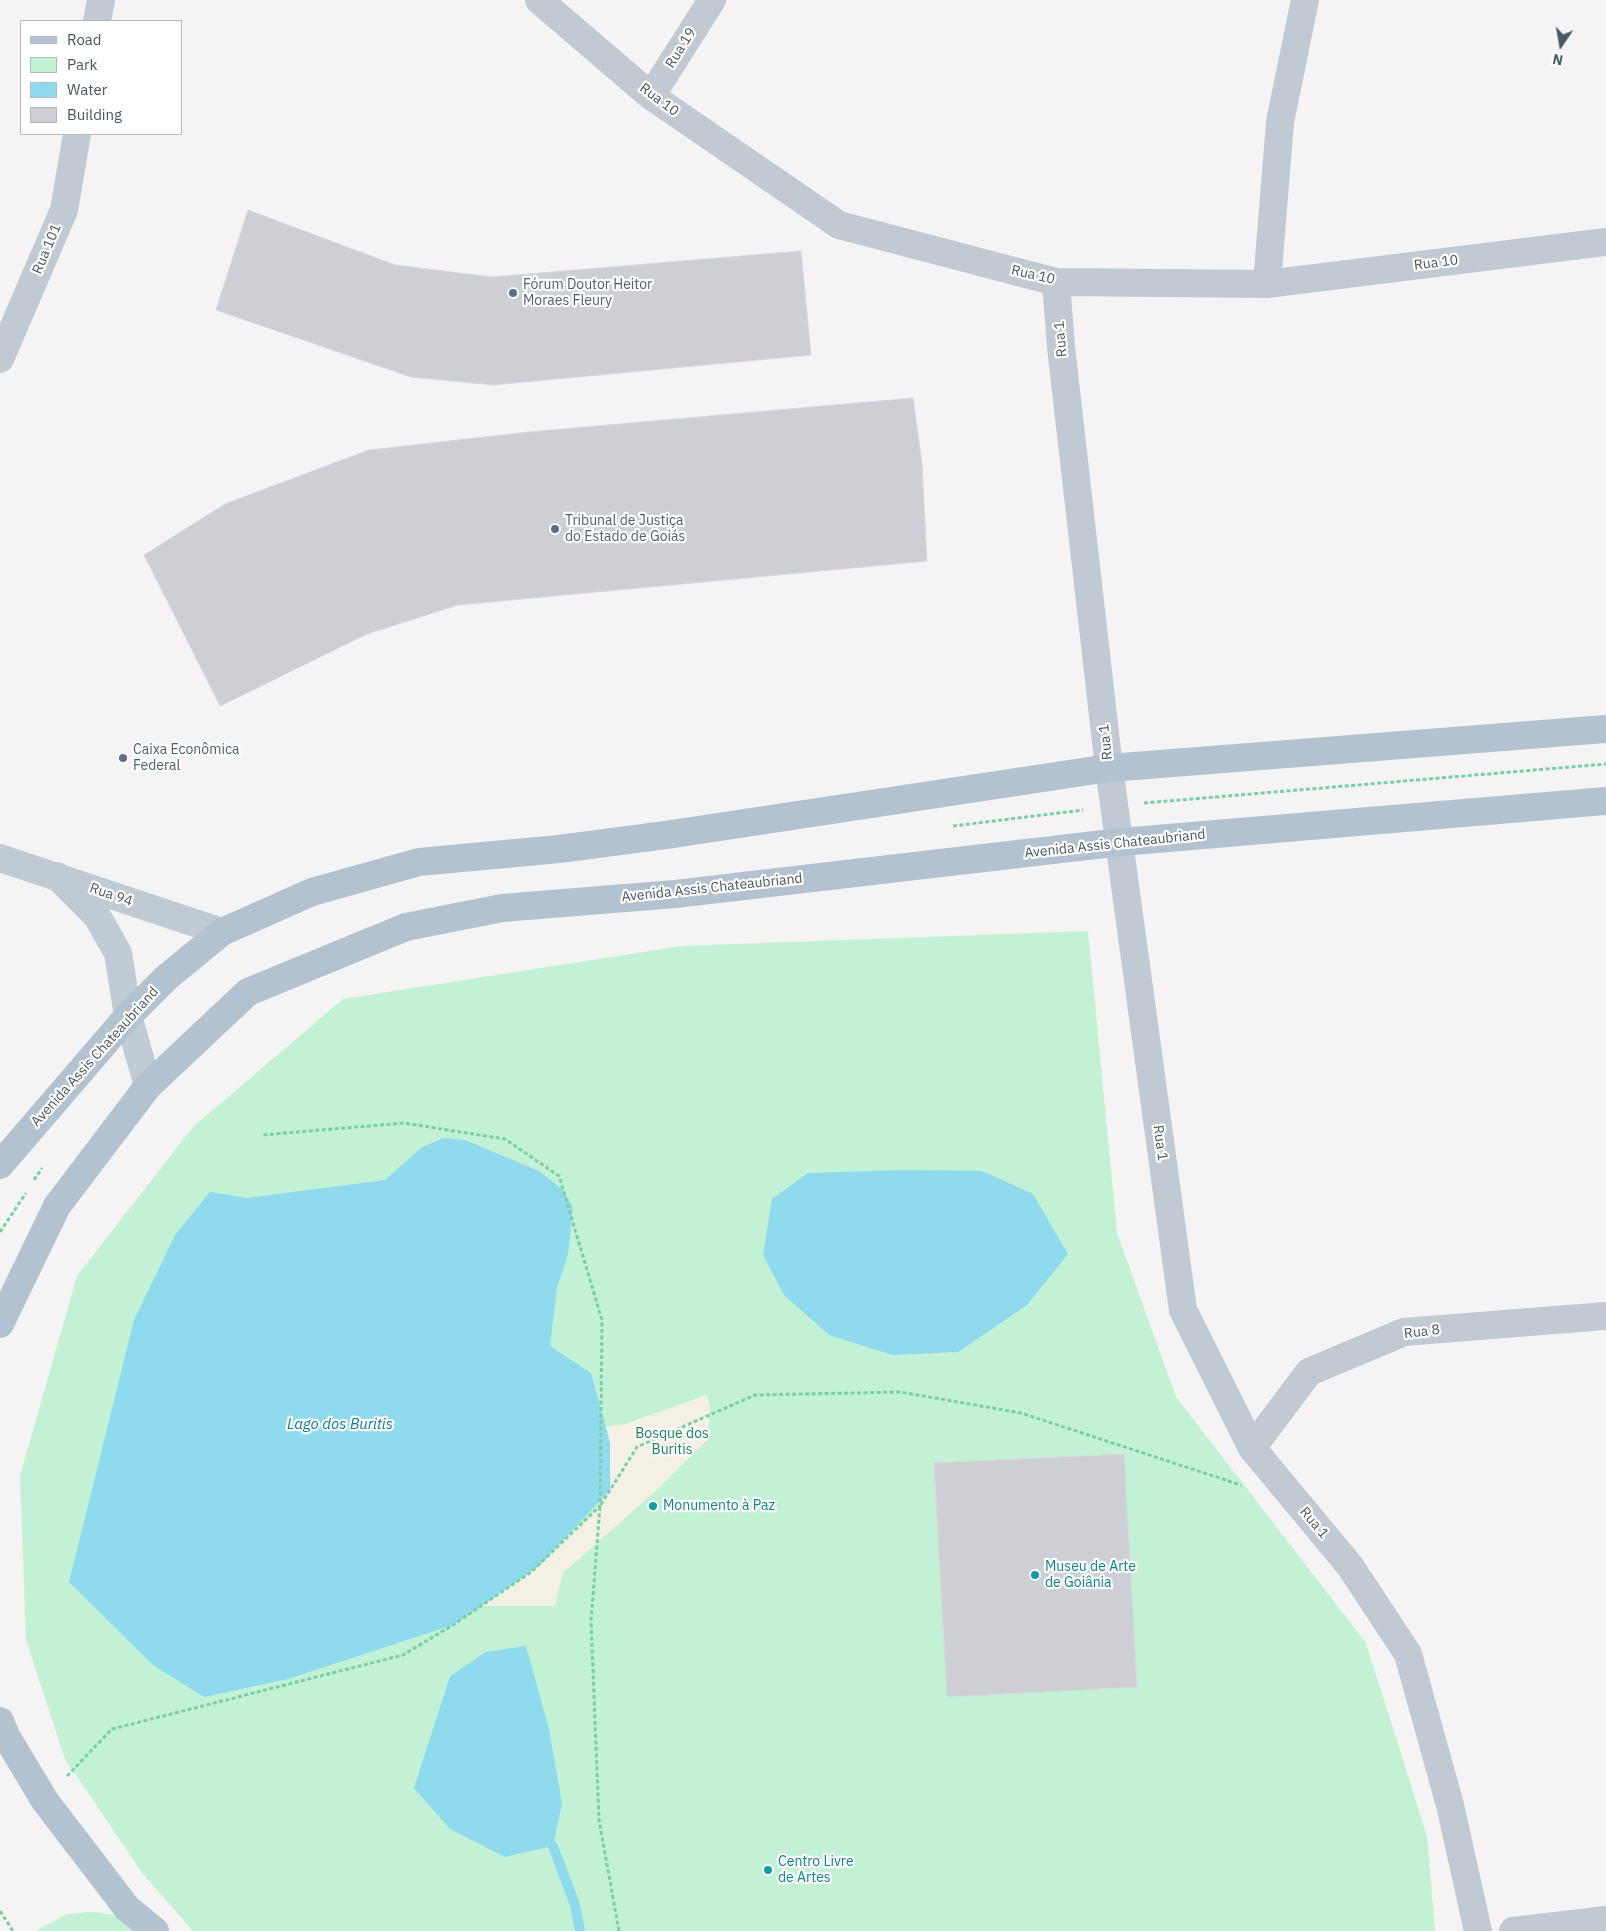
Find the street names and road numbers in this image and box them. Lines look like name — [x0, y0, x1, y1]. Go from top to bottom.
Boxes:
street label: Rua 19 — [662, 25, 700, 71]
street label: Rua 10 — [636, 80, 682, 120]
street label: Rua 101 — [29, 221, 65, 277]
street label: Rua 10 — [1413, 252, 1459, 274]
street label: Rua 10 — [1009, 262, 1057, 288]
street label: Rua 1 — [1051, 320, 1071, 358]
street label: Rua 1 — [1096, 723, 1116, 761]
street label: Avenida Assis Chateaubriand — [1024, 826, 1206, 862]
street label: Avenida Assis Chateaubriand — [621, 870, 803, 906]
street label: Rua 94 — [87, 880, 135, 910]
street label: Avenida Assis Chateaubriand — [28, 984, 162, 1130]
street label: Rua 1 — [1149, 1124, 1171, 1162]
street label: Rua 8 — [1403, 1321, 1441, 1343]
street label: Rua 1 — [1296, 1504, 1332, 1542]

